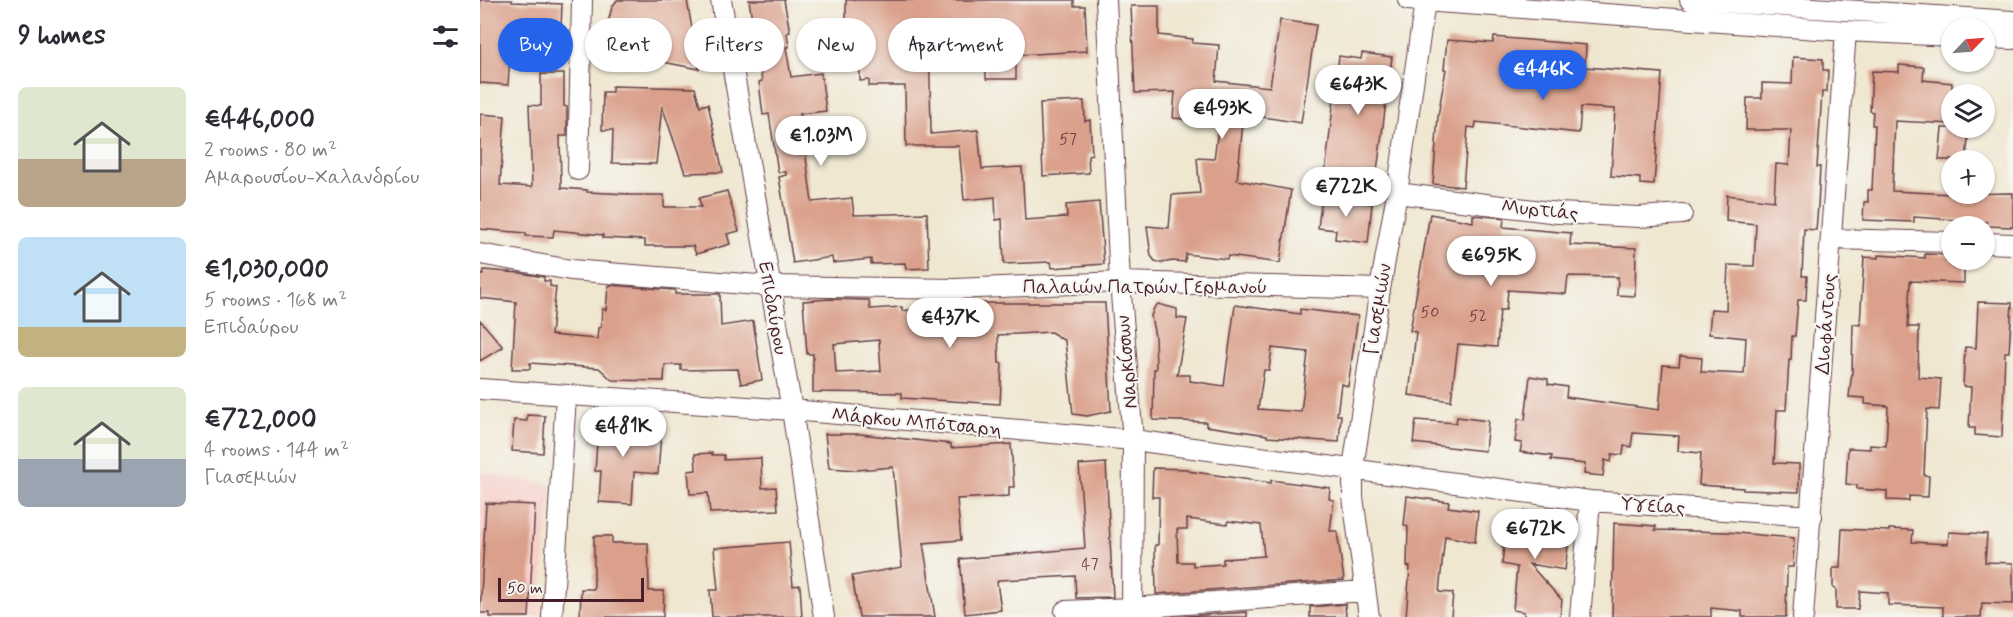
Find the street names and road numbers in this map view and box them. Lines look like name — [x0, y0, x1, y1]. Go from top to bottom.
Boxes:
street label: Μυρτιάς — [1500, 193, 1580, 228]
street label: Επιδαύρου — [751, 259, 794, 357]
street label: Γιασεμιών — [1358, 261, 1399, 357]
street label: Διοφάντους — [1809, 272, 1844, 376]
street label: Παλαιών Πατρών Γερμανού — [1023, 274, 1267, 301]
street label: Ναρκίσσων — [1110, 314, 1145, 410]
street label: Μάρκου Μπότσαρη — [831, 402, 1003, 443]
street label: Υγείας — [1620, 491, 1686, 522]

